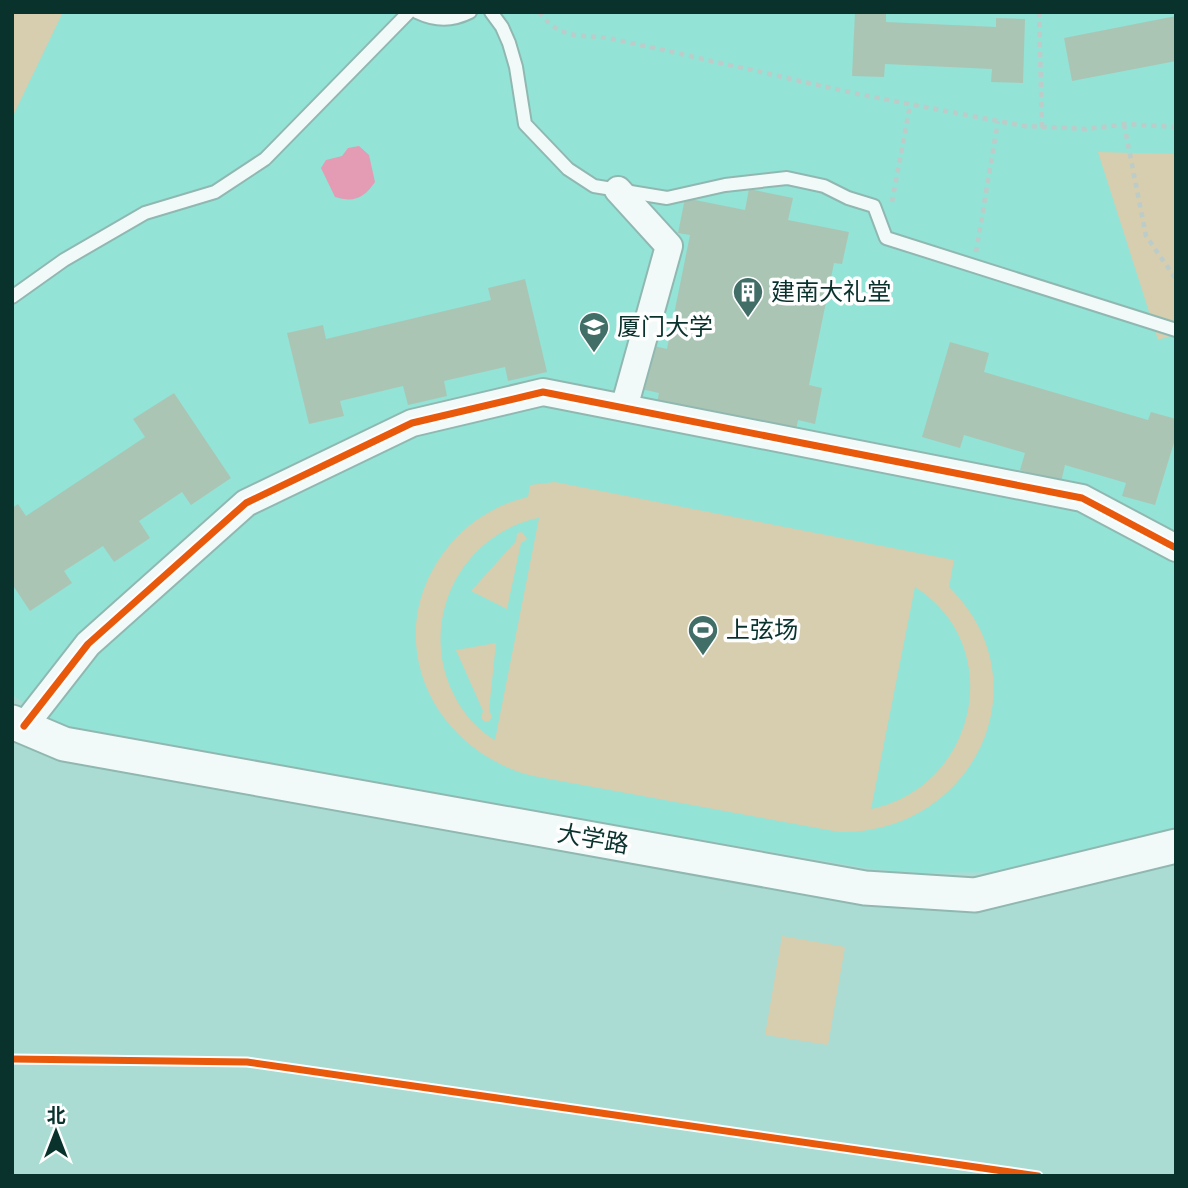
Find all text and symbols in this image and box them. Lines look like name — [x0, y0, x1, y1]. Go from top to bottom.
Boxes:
building icon: 建南大礼堂 — [731, 275, 765, 319]
place label: 建南大礼堂 — [771, 279, 891, 309]
school or university icon: 厦门大学 — [577, 310, 611, 354]
place label: 厦门大学 — [617, 314, 713, 344]
sports icon: 上弦场 — [686, 613, 720, 657]
place label: 上弦场 — [726, 617, 798, 647]
street label: 大学路 — [555, 820, 631, 862]
north arrow — [21, 1097, 91, 1167]
text: 北 — [46, 1105, 66, 1129]

